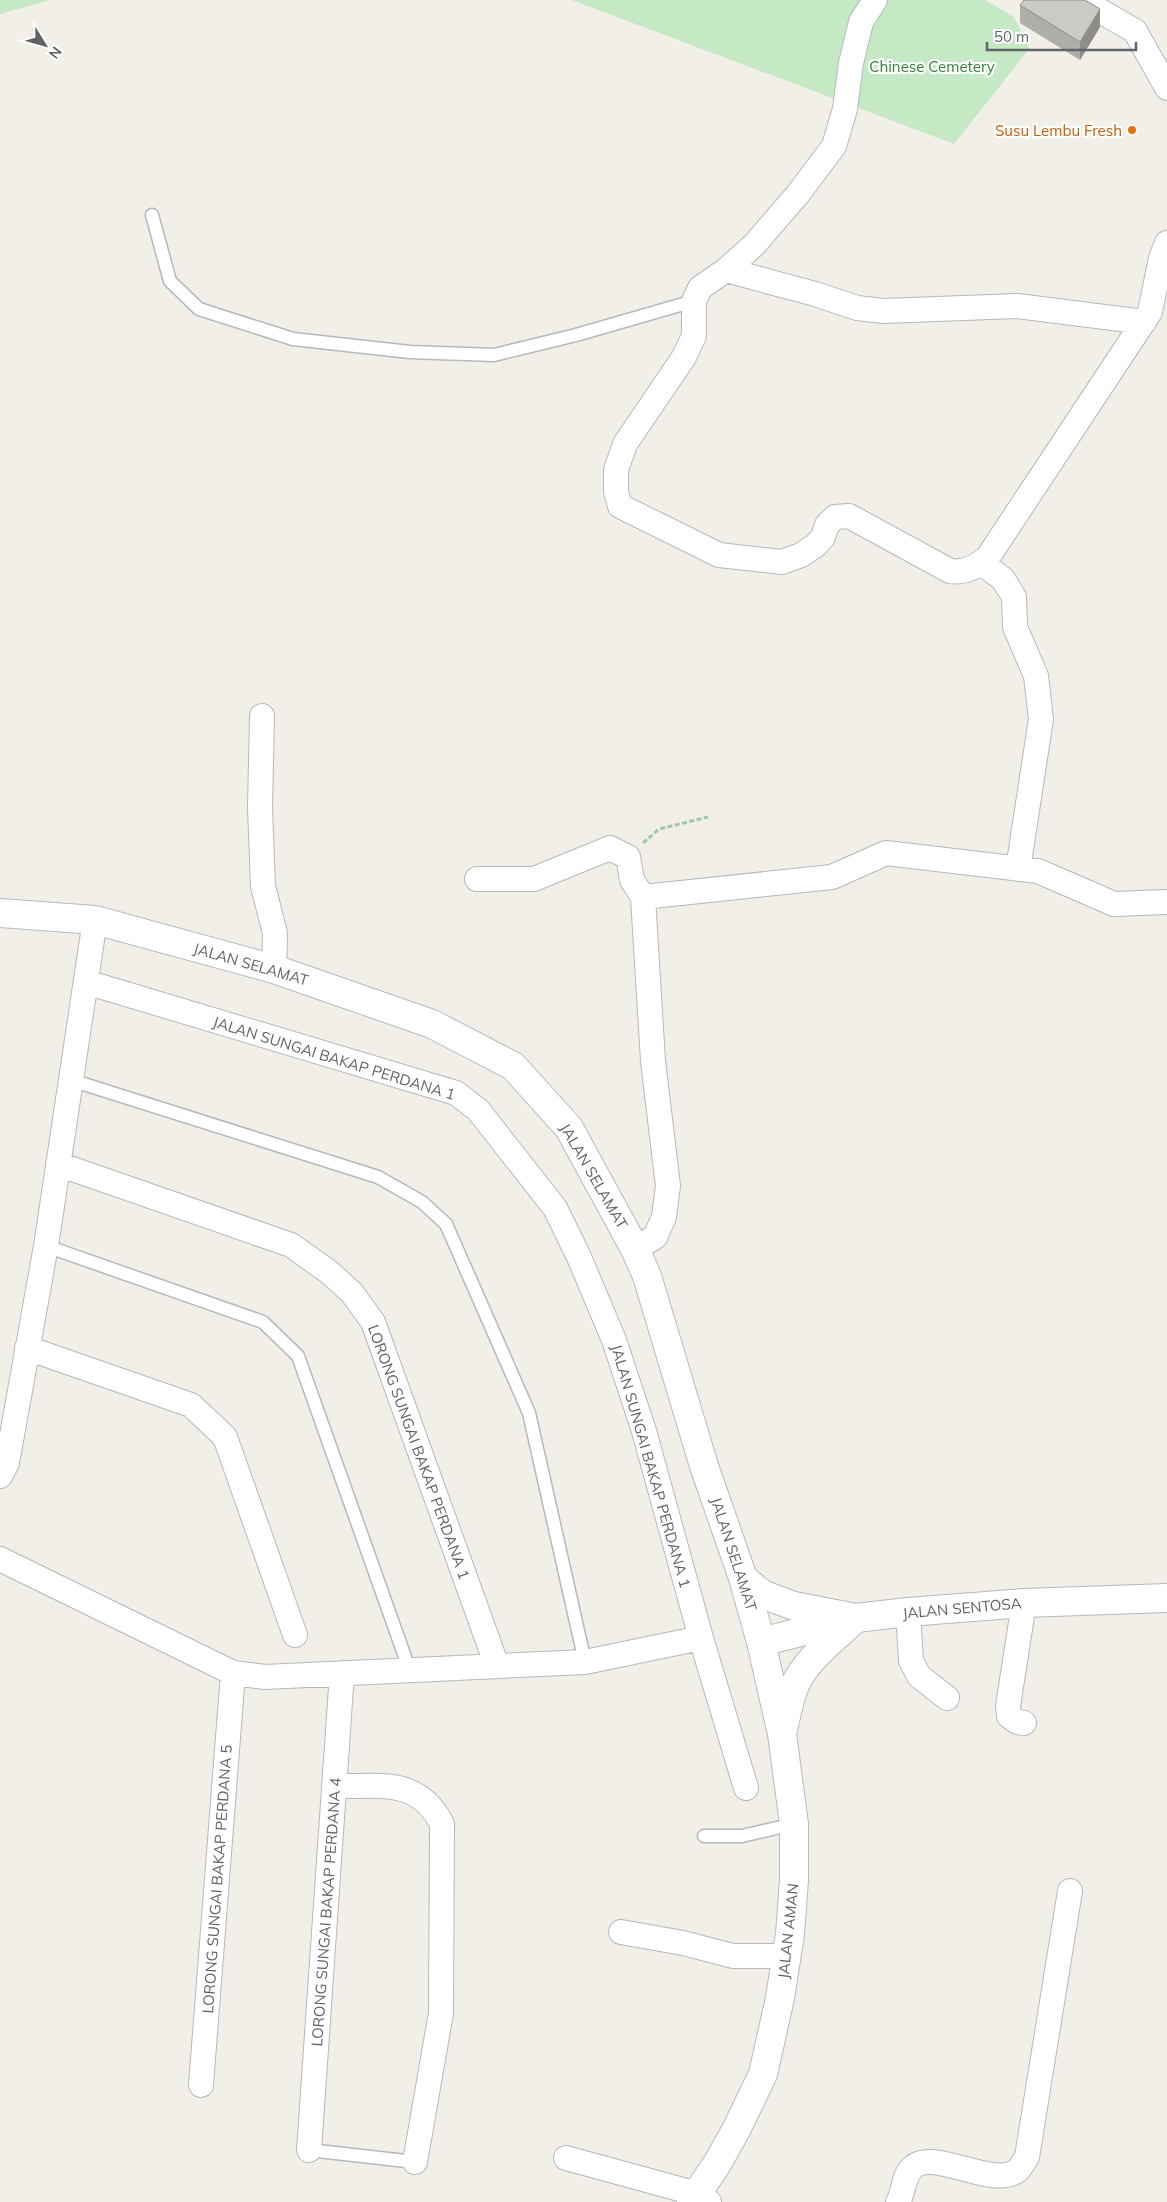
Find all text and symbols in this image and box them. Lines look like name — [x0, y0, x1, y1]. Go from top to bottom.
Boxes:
north arrow — [20, 20, 70, 70]
scale bar — [987, 20, 1136, 52]
text: 50 m — [994, 27, 1029, 46]
text: N — [45, 43, 66, 62]
park label: Chinese Cemetery — [869, 57, 995, 76]
place label: Susu Lembu Fresh — [995, 121, 1122, 140]
marker: Susu Lembu Fresh — [1126, 124, 1138, 136]
street label: JALAN SELAMAT — [191, 938, 311, 990]
street label: JALAN SUNGAI BAKAP PERDANA 1 — [211, 1012, 457, 1104]
street label: JALAN SELAMAT — [556, 1120, 632, 1232]
street label: LORONG SUNGAI BAKAP PERDANA 1 — [364, 1322, 474, 1582]
street label: JALAN SUNGAI BAKAP PERDANA 1 — [607, 1342, 695, 1590]
street label: JALAN SELAMAT — [707, 1495, 761, 1613]
street label: JALAN SENTOSA — [902, 1593, 1022, 1623]
street label: LORONG SUNGAI BAKAP PERDANA 5 — [198, 1744, 236, 2014]
street label: LORONG SUNGAI BAKAP PERDANA 4 — [307, 1777, 345, 2047]
street label: JALAN AMAN — [774, 1882, 802, 1980]

